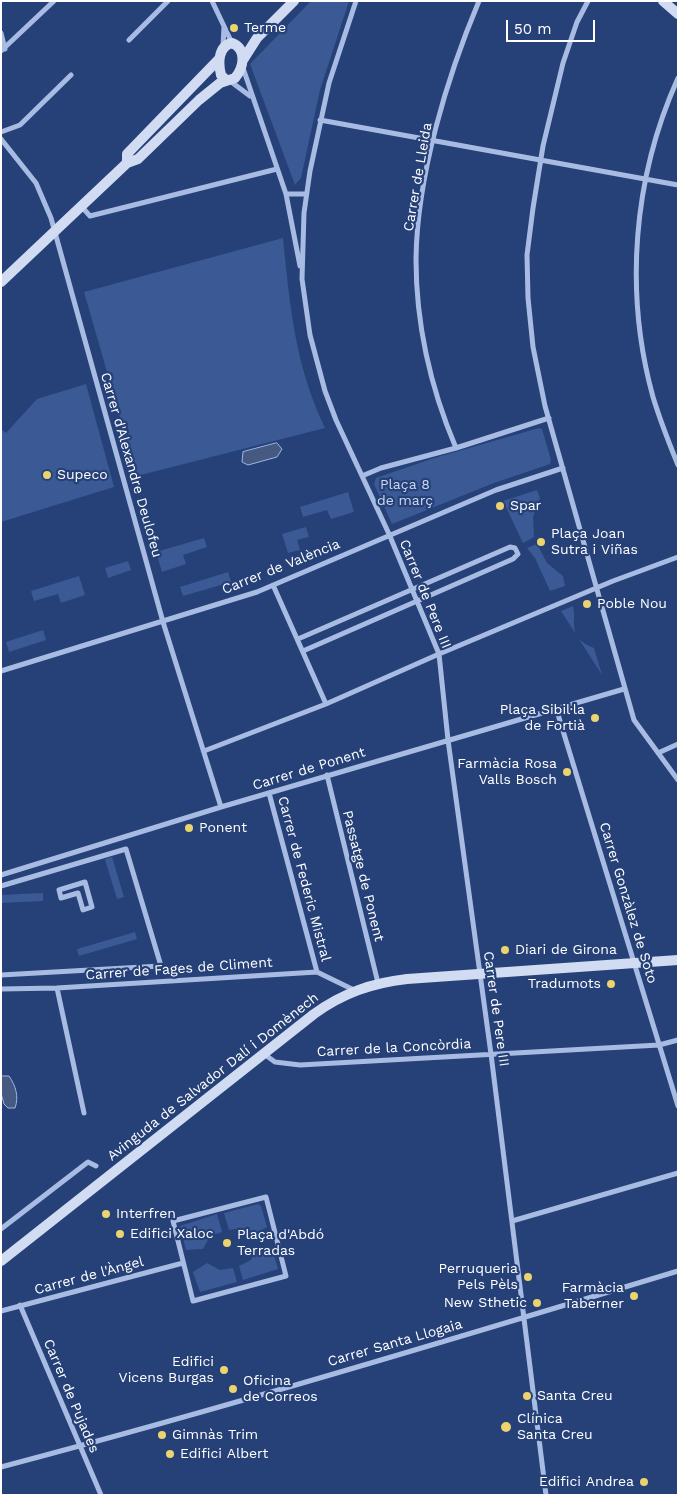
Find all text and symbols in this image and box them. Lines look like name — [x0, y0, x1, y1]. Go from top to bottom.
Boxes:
scale bar — [509, 10, 598, 42]
place label: Terme — [244, 20, 286, 36]
text: 50 m — [514, 20, 551, 38]
marker: Terme — [228, 22, 240, 34]
street label: Carrer de Lleida — [400, 121, 436, 233]
street label: Carrer d'Alexandre Deulofeu — [97, 371, 165, 559]
place label: Supeco — [57, 467, 108, 483]
marker: Supeco — [41, 469, 53, 481]
park label: Plaça 8 de març — [377, 477, 433, 510]
place label: Spar — [510, 498, 541, 514]
marker: Spar — [494, 500, 506, 512]
place label: Plaça Joan Sutra i Viñas — [551, 526, 638, 558]
street label: Carrer de València — [220, 536, 342, 598]
marker: Plaça Joan Sutra i Viñas — [535, 536, 547, 548]
street label: Carrer de Pere III — [395, 537, 455, 651]
place label: Poble Nou — [597, 596, 667, 612]
marker: Poble Nou — [581, 598, 593, 610]
place label: Plaça Sibil·la de Fortià — [500, 702, 585, 734]
marker: Plaça Sibil·la de Fortià — [589, 712, 601, 724]
street label: Carrer de Ponent — [251, 744, 367, 794]
place label: Farmàcia Rosa Valls Bosch — [457, 756, 557, 789]
marker: Farmàcia Rosa Valls Bosch — [561, 766, 573, 778]
street label: Carrer de Federic Mistral — [274, 795, 334, 963]
street label: Passatge de Ponent — [339, 809, 387, 943]
place label: Ponent — [199, 820, 247, 836]
street label: Carrer Gonzàlez de Soto — [595, 820, 661, 986]
marker: Ponent — [183, 822, 195, 834]
place label: Diari de Girona — [515, 942, 617, 958]
marker: Diari de Girona — [499, 944, 511, 956]
street label: Carrer de Pere III — [480, 950, 512, 1068]
street label: Carrer de Fages de Climent — [85, 954, 273, 984]
place label: Tradumots — [528, 976, 601, 992]
marker: Tradumots — [605, 978, 617, 990]
street label: Avinguda de Salvador Dalí i Domènech — [104, 989, 322, 1165]
street label: Carrer de la Concòrdia — [316, 1036, 472, 1060]
place label: Interfren — [116, 1206, 176, 1222]
marker: Interfren — [100, 1208, 112, 1220]
place label: Edifici Xaloc — [130, 1226, 213, 1242]
place label: Plaça d'Abdó Terradas — [237, 1227, 324, 1260]
marker: Edifici Xaloc — [114, 1228, 126, 1240]
marker: Plaça d'Abdó Terradas — [221, 1237, 233, 1249]
street label: Carrer de l'Àngel — [33, 1253, 145, 1299]
place label: Perruqueria Pels Pèls — [439, 1261, 518, 1294]
marker: Perruqueria Pels Pèls — [522, 1271, 534, 1283]
place label: Farmàcia Taberner — [562, 1280, 624, 1312]
marker: Farmàcia Taberner — [628, 1290, 640, 1302]
place label: New Sthetic — [444, 1295, 527, 1311]
marker: New Sthetic — [531, 1297, 543, 1309]
street label: Carrer Santa Llogaia — [326, 1316, 464, 1370]
street label: Carrer de Pujades — [39, 1337, 103, 1455]
place label: Edifici Vicens Burgas — [119, 1354, 214, 1386]
marker: Edifici Vicens Burgas — [218, 1364, 230, 1376]
place label: Oficina de Correos — [243, 1373, 318, 1405]
marker: Oficina de Correos — [227, 1383, 239, 1395]
place label: Santa Creu — [537, 1388, 613, 1404]
marker: Santa Creu — [521, 1390, 533, 1402]
place label: Clínica Santa Creu — [517, 1411, 593, 1444]
marker: Clínica Santa Creu — [499, 1420, 513, 1434]
place label: Gimnàs Trim — [172, 1427, 258, 1443]
marker: Gimnàs Trim — [156, 1429, 168, 1441]
place label: Edifici Albert — [180, 1446, 268, 1462]
marker: Edifici Albert — [164, 1448, 176, 1460]
place label: Edifici Andrea — [539, 1474, 634, 1490]
marker: Edifici Andrea — [638, 1476, 650, 1488]

